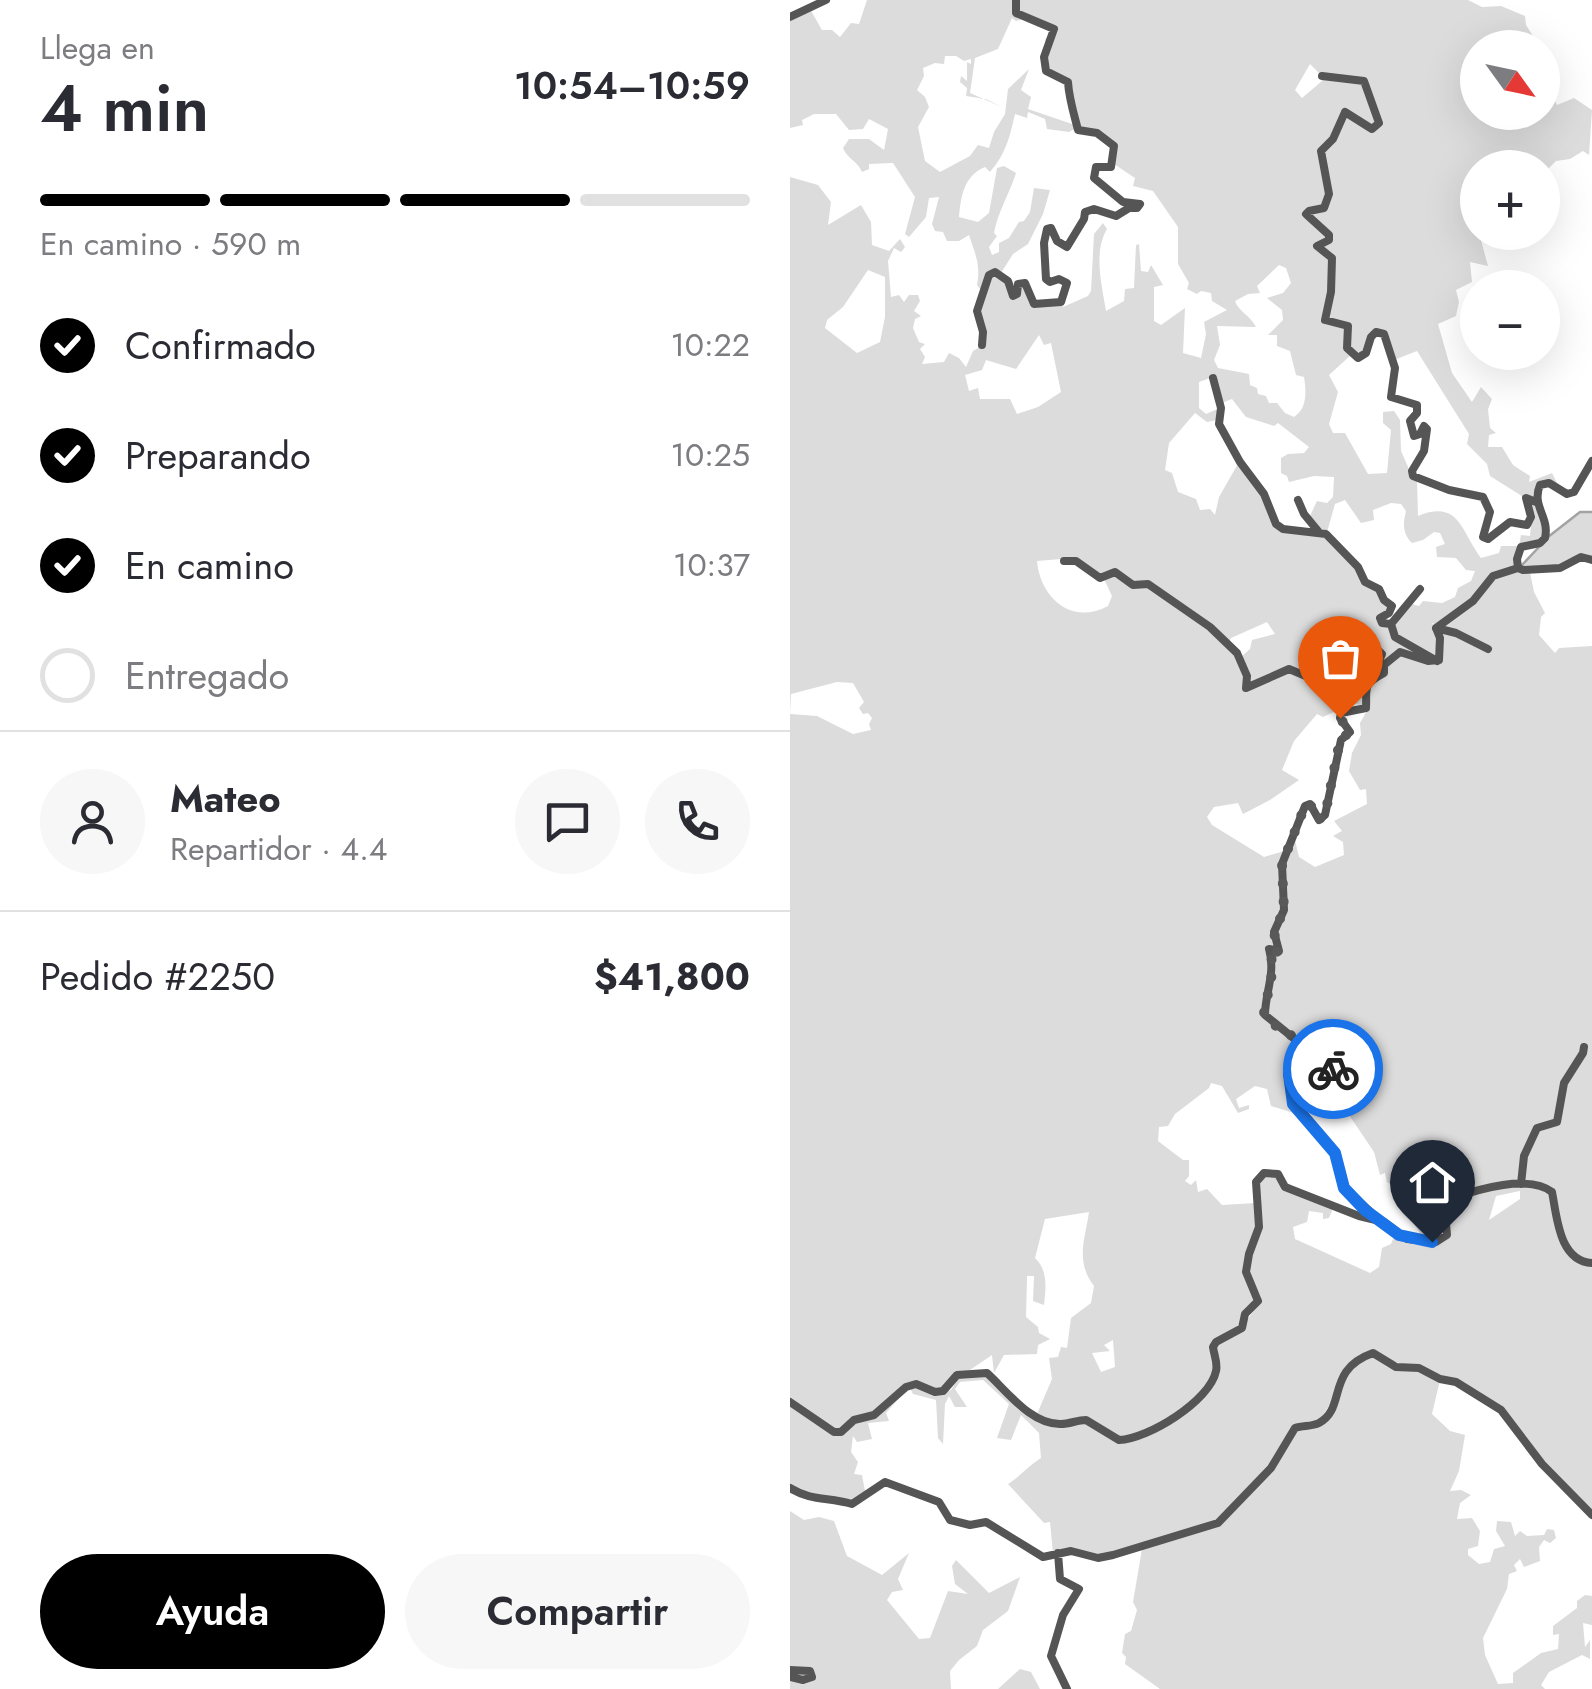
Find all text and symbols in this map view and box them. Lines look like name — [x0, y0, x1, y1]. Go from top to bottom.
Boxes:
text: Llega en — [40, 25, 155, 71]
north arrow — [1460, 30, 1560, 130]
map controls — [1460, 30, 1560, 370]
text: 10:54–10:59 — [514, 58, 750, 113]
text: 4 min — [40, 61, 209, 155]
button: + — [1460, 150, 1560, 250]
text: En camino · 590 m — [40, 221, 301, 267]
button: − — [1460, 270, 1560, 370]
icon: check — [40, 318, 95, 373]
text: Confirmado — [125, 318, 316, 373]
text: 10:22 — [670, 322, 750, 368]
icon: check — [40, 428, 95, 483]
text: Preparando — [125, 428, 311, 483]
text: 10:25 — [671, 432, 750, 478]
icon: check — [40, 538, 95, 593]
text: En camino — [125, 538, 294, 593]
text: 10:37 — [673, 542, 750, 588]
pin — [1298, 616, 1383, 719]
icon: bag — [1313, 631, 1368, 686]
text: Entregado — [125, 648, 289, 703]
button: person — [40, 769, 145, 874]
button: chat — [515, 769, 620, 874]
button: phone — [645, 769, 750, 874]
text: Mateo — [170, 771, 281, 826]
text: Repartidor · 4.4 — [170, 826, 387, 872]
text: Pedido #2250 — [40, 949, 275, 1004]
text: $41,800 — [594, 949, 750, 1004]
courier — [1283, 1019, 1383, 1119]
icon: bike — [1306, 1042, 1361, 1097]
pin — [1390, 1140, 1475, 1243]
icon: home — [1405, 1155, 1460, 1210]
button: Ayuda — [40, 1554, 385, 1669]
button: Compartir — [405, 1554, 750, 1669]

